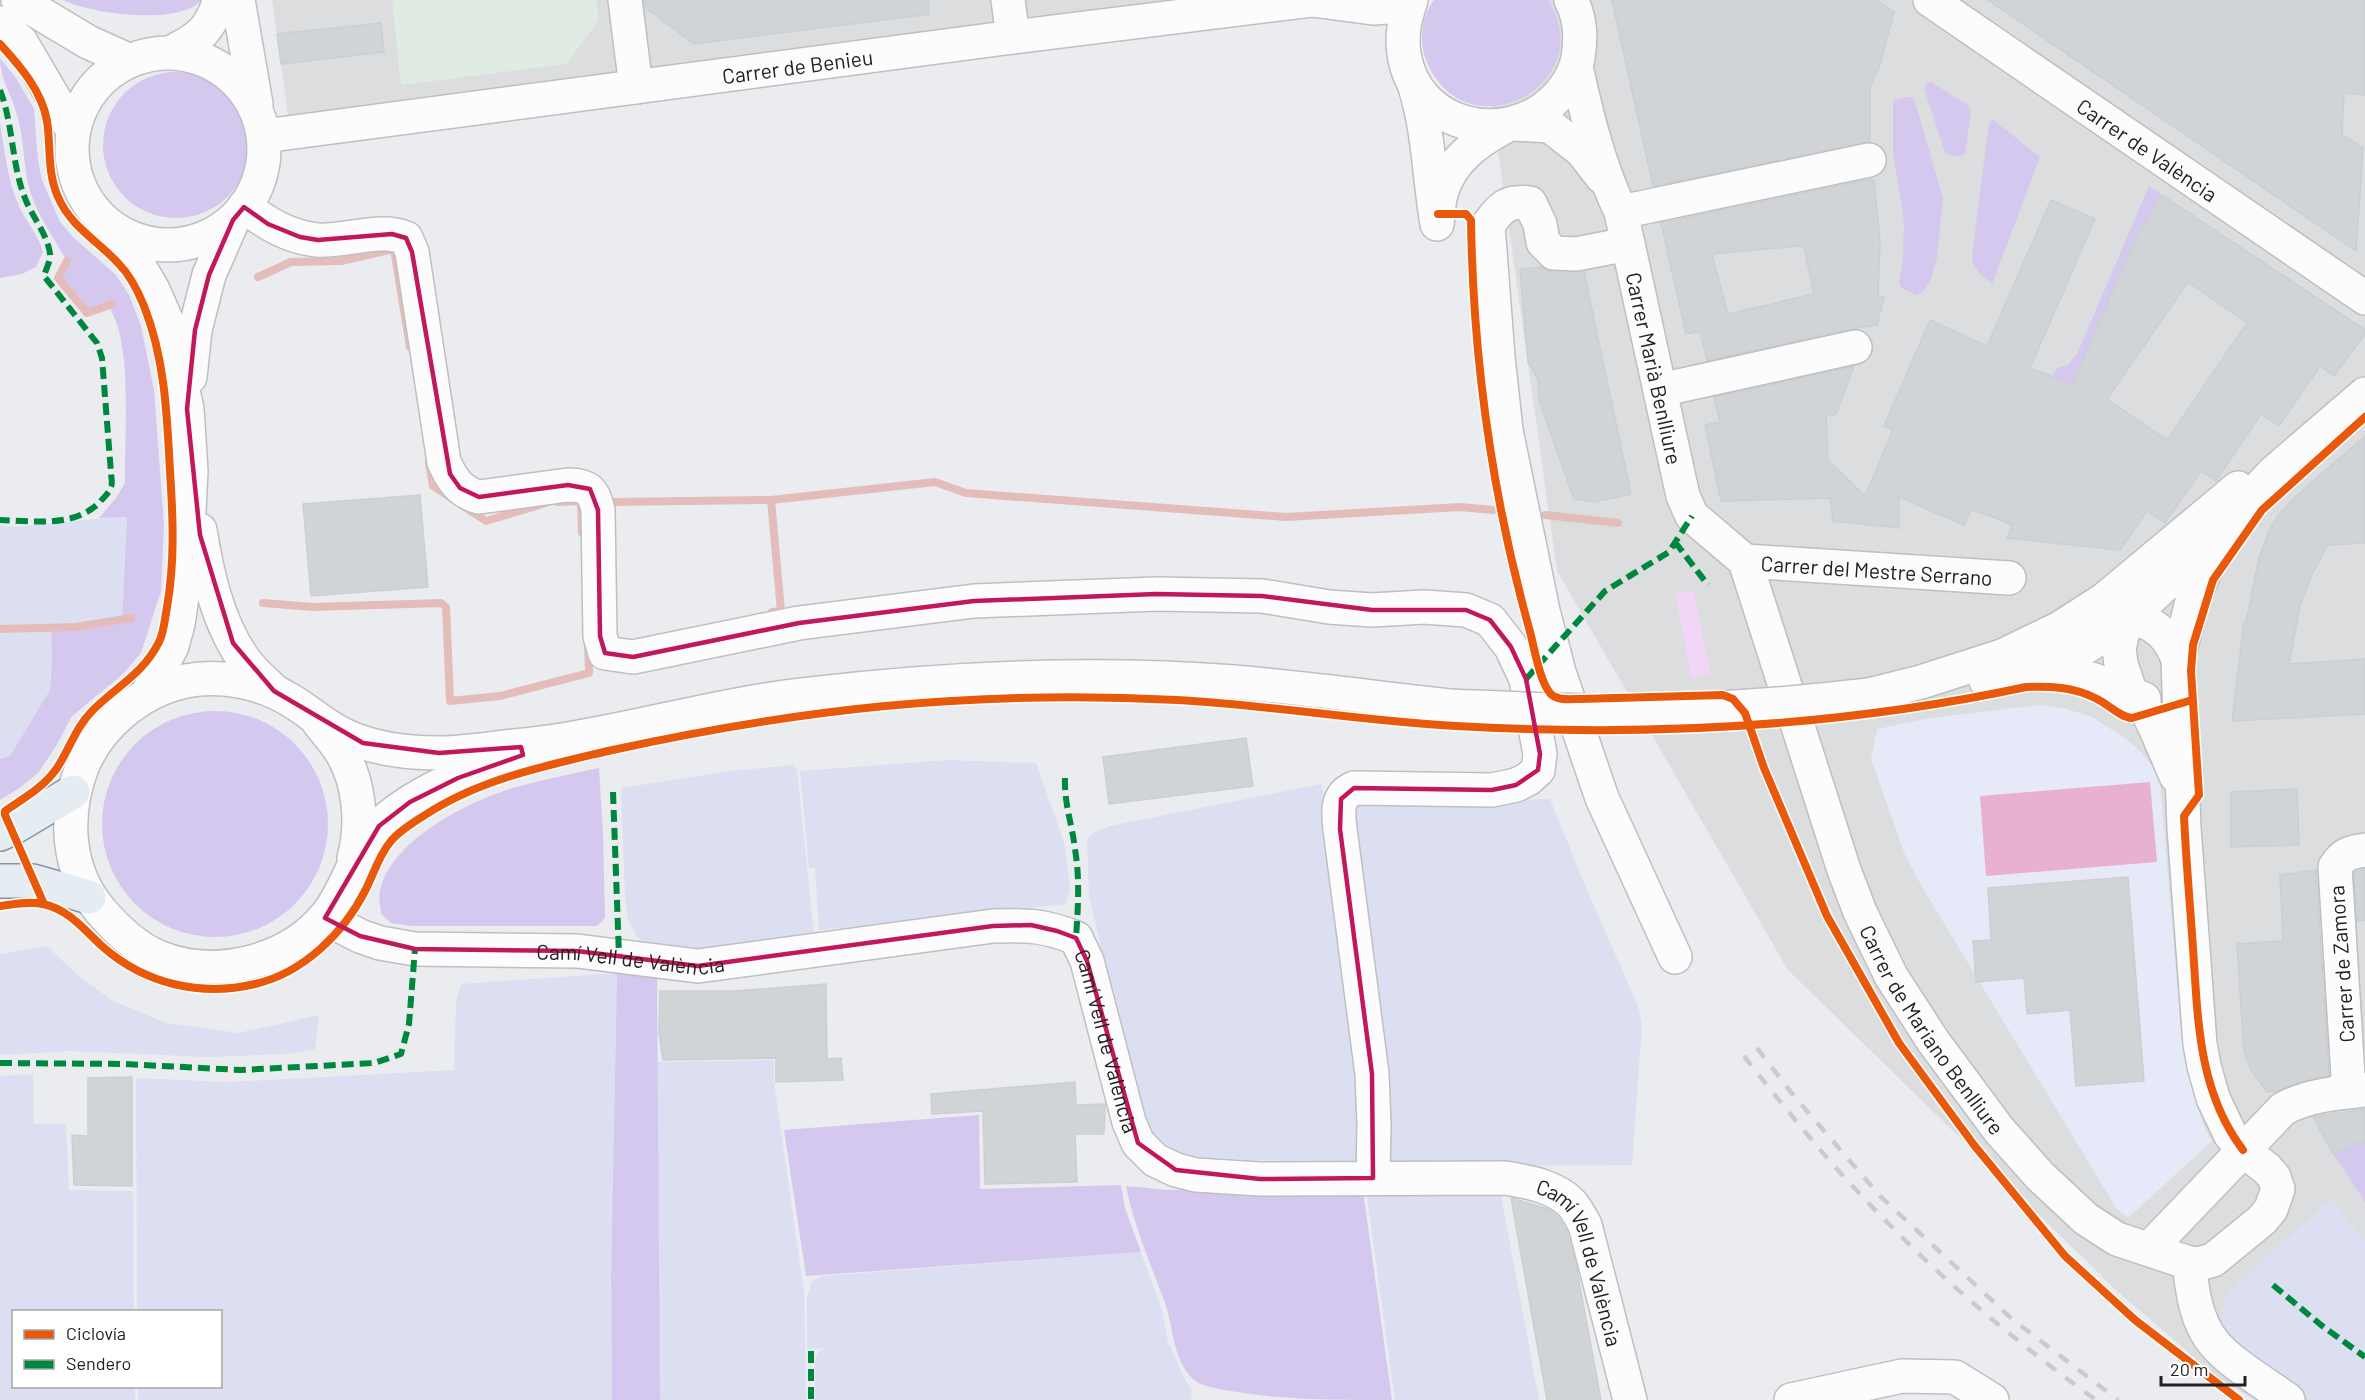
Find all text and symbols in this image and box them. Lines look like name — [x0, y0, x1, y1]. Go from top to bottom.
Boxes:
street label: Carrer de Benieu — [720, 43, 874, 88]
street label: Carrer de València — [2073, 92, 2223, 206]
street label: Carrer Marià Benlliure — [1622, 270, 1688, 467]
street label: Carrer del Mestre Serrano — [1760, 550, 1993, 589]
street label: Carrer de Zamora — [2323, 884, 2359, 1044]
street label: Carrer de Mariano Benlliure — [1856, 920, 2010, 1139]
street label: Camí Vell de València — [536, 938, 726, 978]
street label: Camí Vell de València — [1070, 944, 1145, 1136]
street label: Camí Vell de València — [1534, 1173, 1628, 1349]
legend — [12, 1310, 222, 1388]
text: Ciclovía — [66, 1322, 126, 1344]
scale bar — [2161, 1349, 2245, 1387]
text: Sendero — [66, 1352, 131, 1374]
text: 20 m — [2170, 1358, 2208, 1380]

